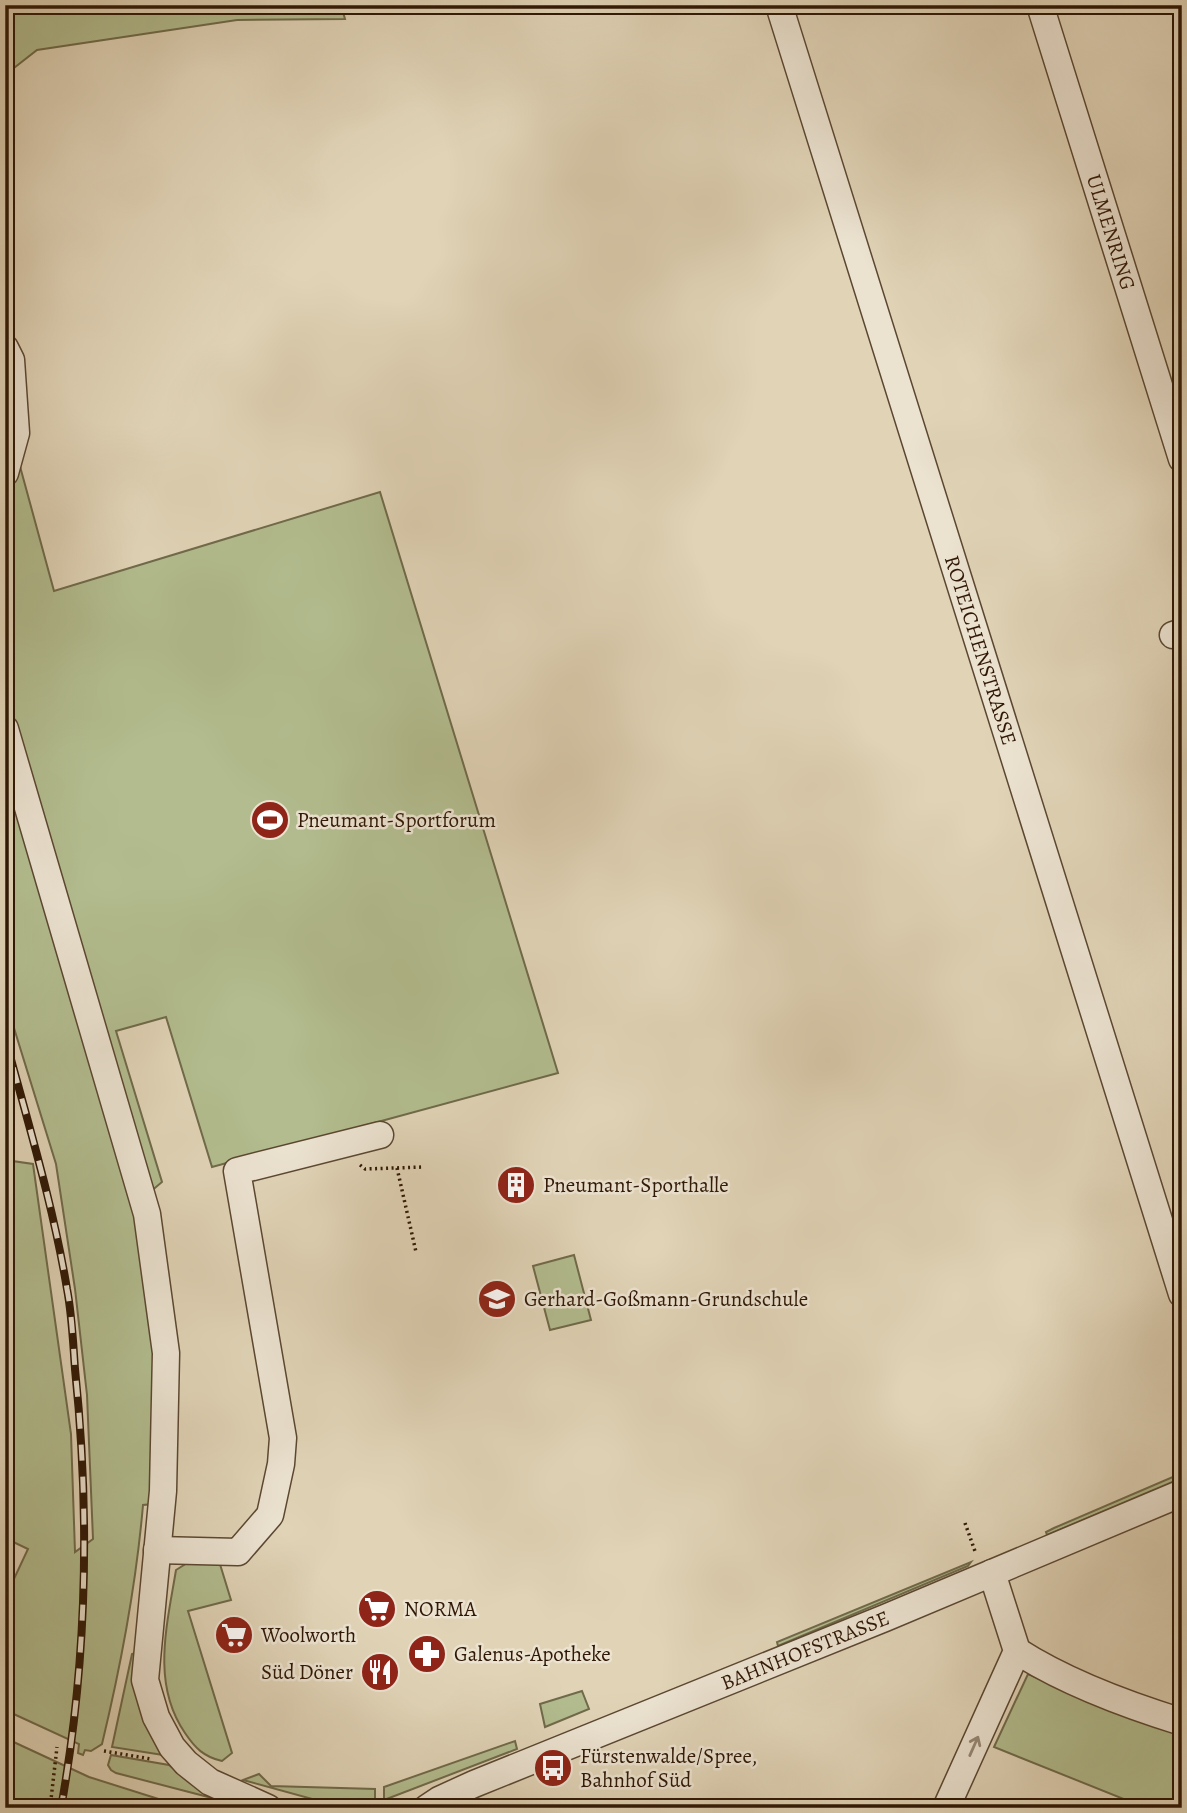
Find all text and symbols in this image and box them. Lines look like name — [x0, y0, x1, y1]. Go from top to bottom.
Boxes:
street label: ULMENRING — [1080, 171, 1142, 294]
street label: ROTEICHENSTRASSE — [938, 552, 1024, 749]
sports icon: Pneumant-Sportforum — [249, 799, 291, 841]
place label: Pneumant-Sportforum — [297, 806, 496, 834]
building icon: Pneumant-Sporthalle — [495, 1164, 537, 1206]
place label: Pneumant-Sporthalle — [543, 1171, 729, 1199]
school or university icon: Gerhard-Goßmann-Grundschule — [476, 1278, 518, 1320]
place label: Gerhard-Goßmann-Grundschule — [524, 1285, 808, 1313]
supermarket icon: NORMA — [356, 1588, 398, 1630]
place label: NORMA — [404, 1595, 477, 1623]
street label: BAHNHOFSTRASSE — [717, 1604, 893, 1697]
supermarket icon: Woolworth — [213, 1614, 255, 1656]
place label: Woolworth — [260, 1621, 356, 1649]
pharmacy icon: Galenus-Apotheke — [406, 1633, 448, 1675]
place label: Galenus-Apotheke — [454, 1640, 611, 1668]
restaurant icon: Süd Döner — [359, 1651, 401, 1693]
place label: Süd Döner — [261, 1658, 353, 1686]
one-way arrow — [968, 1735, 981, 1757]
place label: Fürstenwalde/Spree, Bahnhof Süd — [580, 1742, 757, 1794]
bus stop icon: Fürstenwalde/Spree, Bahnhof Süd — [532, 1747, 574, 1789]

